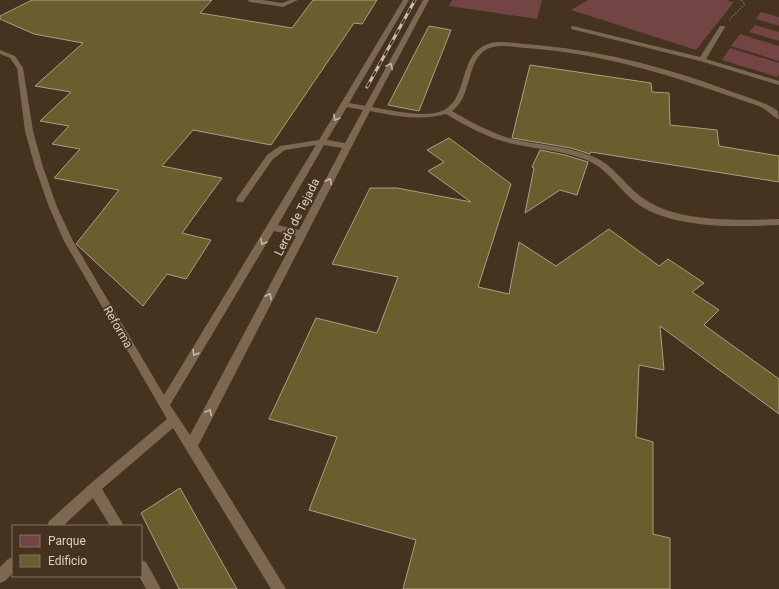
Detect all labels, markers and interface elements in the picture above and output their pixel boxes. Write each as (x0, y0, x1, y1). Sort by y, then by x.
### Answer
one-way arrow (386, 63, 393, 70)
one-way arrow (334, 114, 341, 121)
street label: Lerdo de Tejada (271, 176, 323, 258)
one-way arrow (324, 178, 332, 185)
one-way arrow (260, 238, 268, 245)
one-way arrow (264, 293, 272, 301)
street label: Reforma (100, 304, 136, 350)
one-way arrow (193, 349, 200, 356)
one-way arrow (204, 409, 212, 416)
legend (12, 525, 142, 577)
text: Parque (48, 534, 86, 548)
text: Edificio (48, 554, 87, 568)

